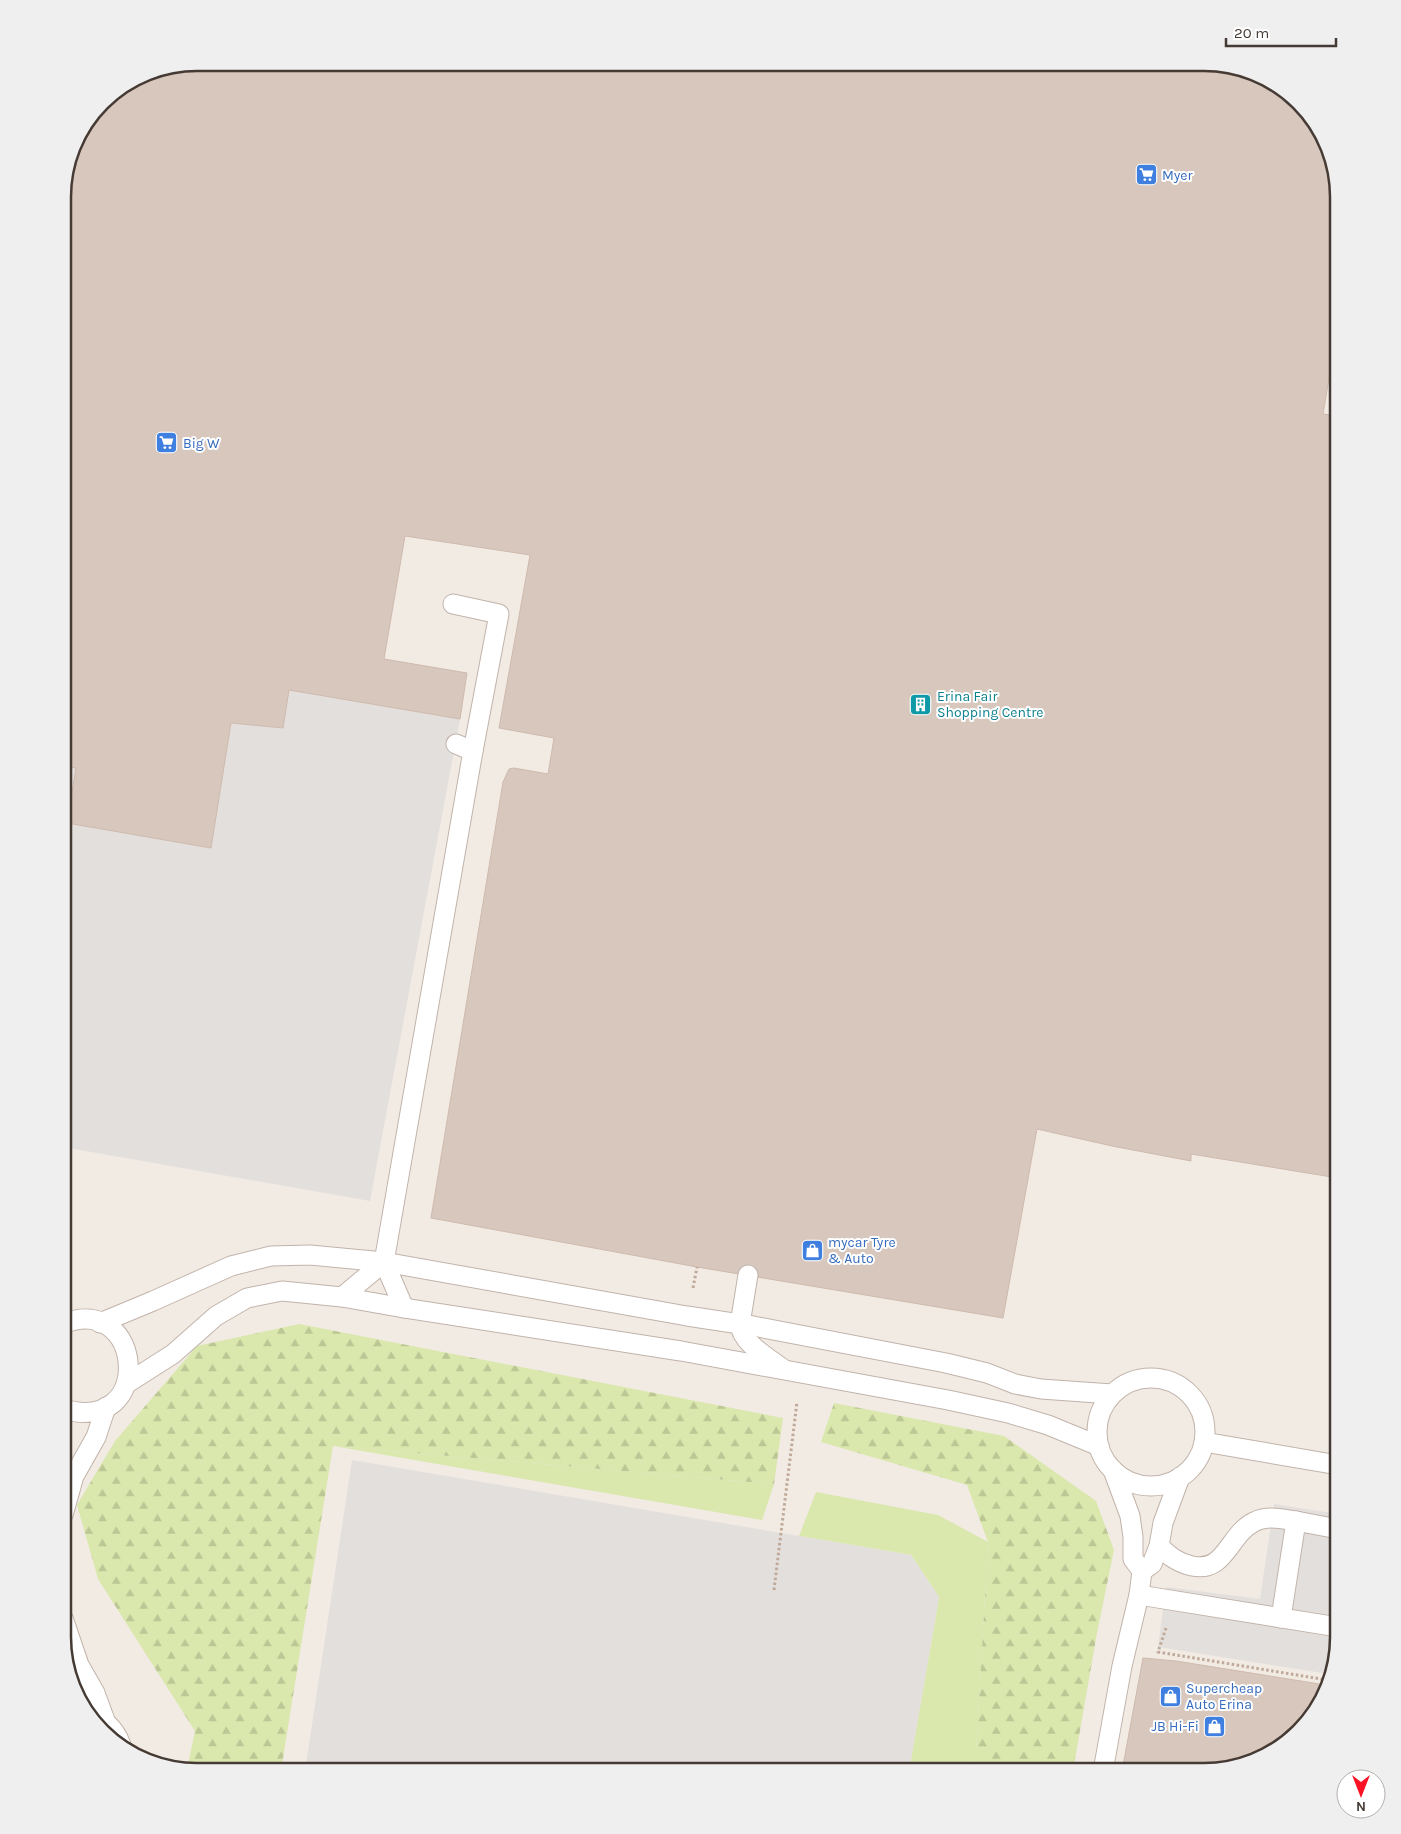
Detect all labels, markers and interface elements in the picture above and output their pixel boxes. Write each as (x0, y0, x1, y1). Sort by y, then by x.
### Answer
scale bar (1226, 15, 1336, 47)
text: 20 m (1234, 24, 1269, 42)
supermarket icon: Myer (1134, 163, 1158, 187)
place label: Myer (1162, 167, 1194, 184)
supermarket icon: Big W (155, 431, 179, 455)
place label: Big W (183, 435, 220, 452)
place label: Erina Fair Shopping Centre (937, 688, 1044, 721)
building icon: Erina Fair Shopping Centre (909, 692, 933, 716)
place label: mycar Tyre & Auto (828, 1234, 896, 1267)
shop icon: mycar Tyre & Auto (800, 1238, 824, 1262)
place label: Supercheap Auto Erina (1186, 1680, 1262, 1713)
shop icon: Supercheap Auto Erina (1158, 1684, 1182, 1708)
shop icon: JB Hi-Fi (1203, 1714, 1227, 1738)
place label: JB Hi-Fi (1151, 1718, 1199, 1735)
north arrow (1336, 1769, 1386, 1819)
text: N (1356, 1798, 1366, 1815)

